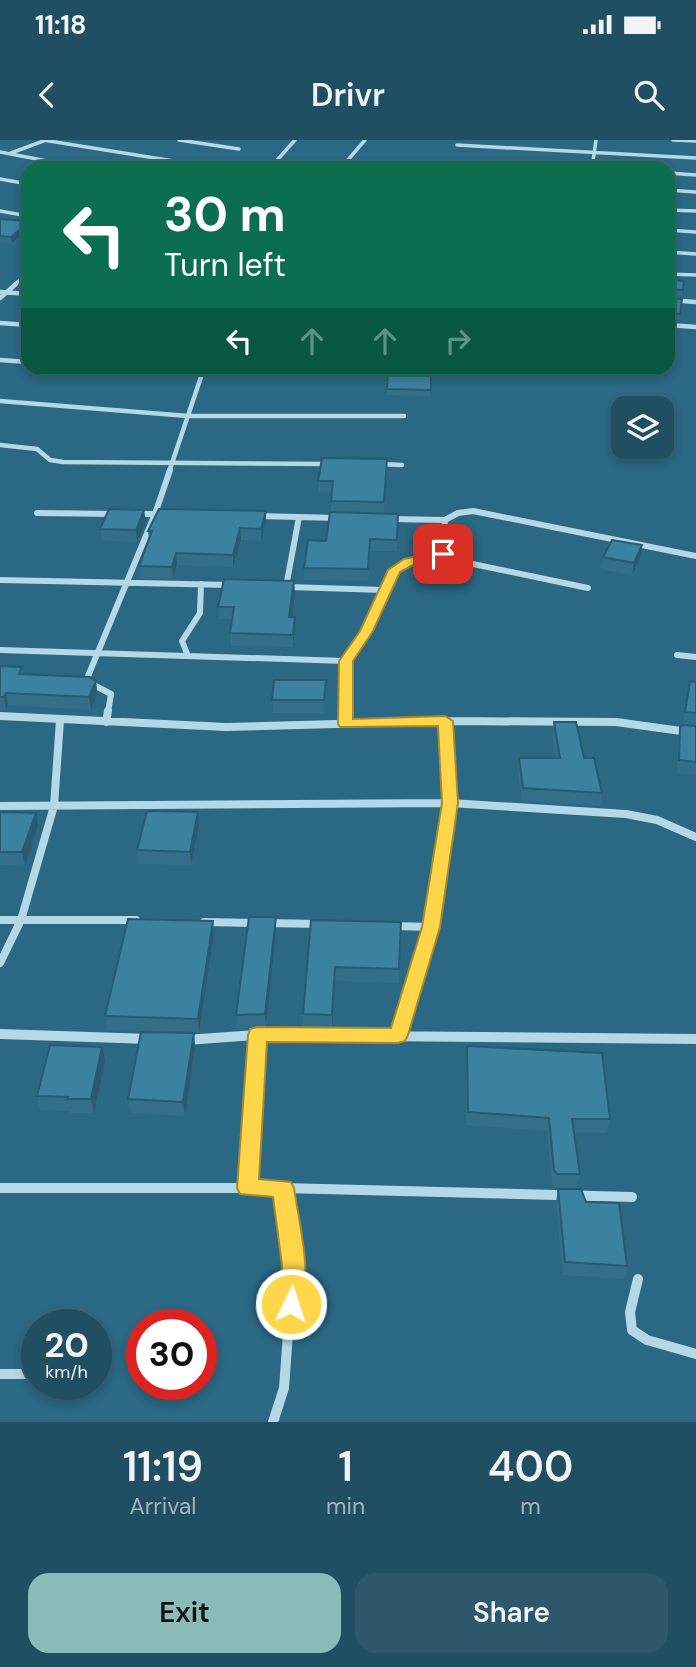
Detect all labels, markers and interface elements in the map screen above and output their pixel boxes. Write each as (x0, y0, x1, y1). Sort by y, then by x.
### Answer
text: 11:18 (35, 8, 86, 42)
text: Drivr (311, 74, 385, 116)
icon: back (28, 76, 66, 114)
icon: search (630, 76, 668, 114)
text: 30 m (164, 182, 286, 246)
icon: left (49, 189, 140, 280)
text: Turn left (164, 244, 286, 286)
icon: left (220, 322, 258, 360)
icon: ahead (293, 322, 331, 360)
icon: ahead (366, 322, 404, 360)
icon: right (439, 322, 477, 360)
map controls (611, 396, 674, 459)
button: layers (611, 396, 674, 459)
pin (413, 524, 473, 584)
icon: arrive (424, 535, 462, 573)
position arrow (254, 1267, 328, 1341)
speed limit sign: 30 (126, 1309, 217, 1400)
text: 20 (44, 1322, 89, 1368)
text: km/h (45, 1360, 88, 1384)
text: 11:19 (123, 1439, 203, 1494)
text: 1 (338, 1439, 353, 1494)
text: 400 (488, 1439, 573, 1494)
text: Arrival (129, 1491, 196, 1521)
text: min (326, 1491, 365, 1521)
text: m (520, 1491, 541, 1521)
button: Exit (28, 1573, 341, 1653)
button: Share (355, 1573, 668, 1653)

